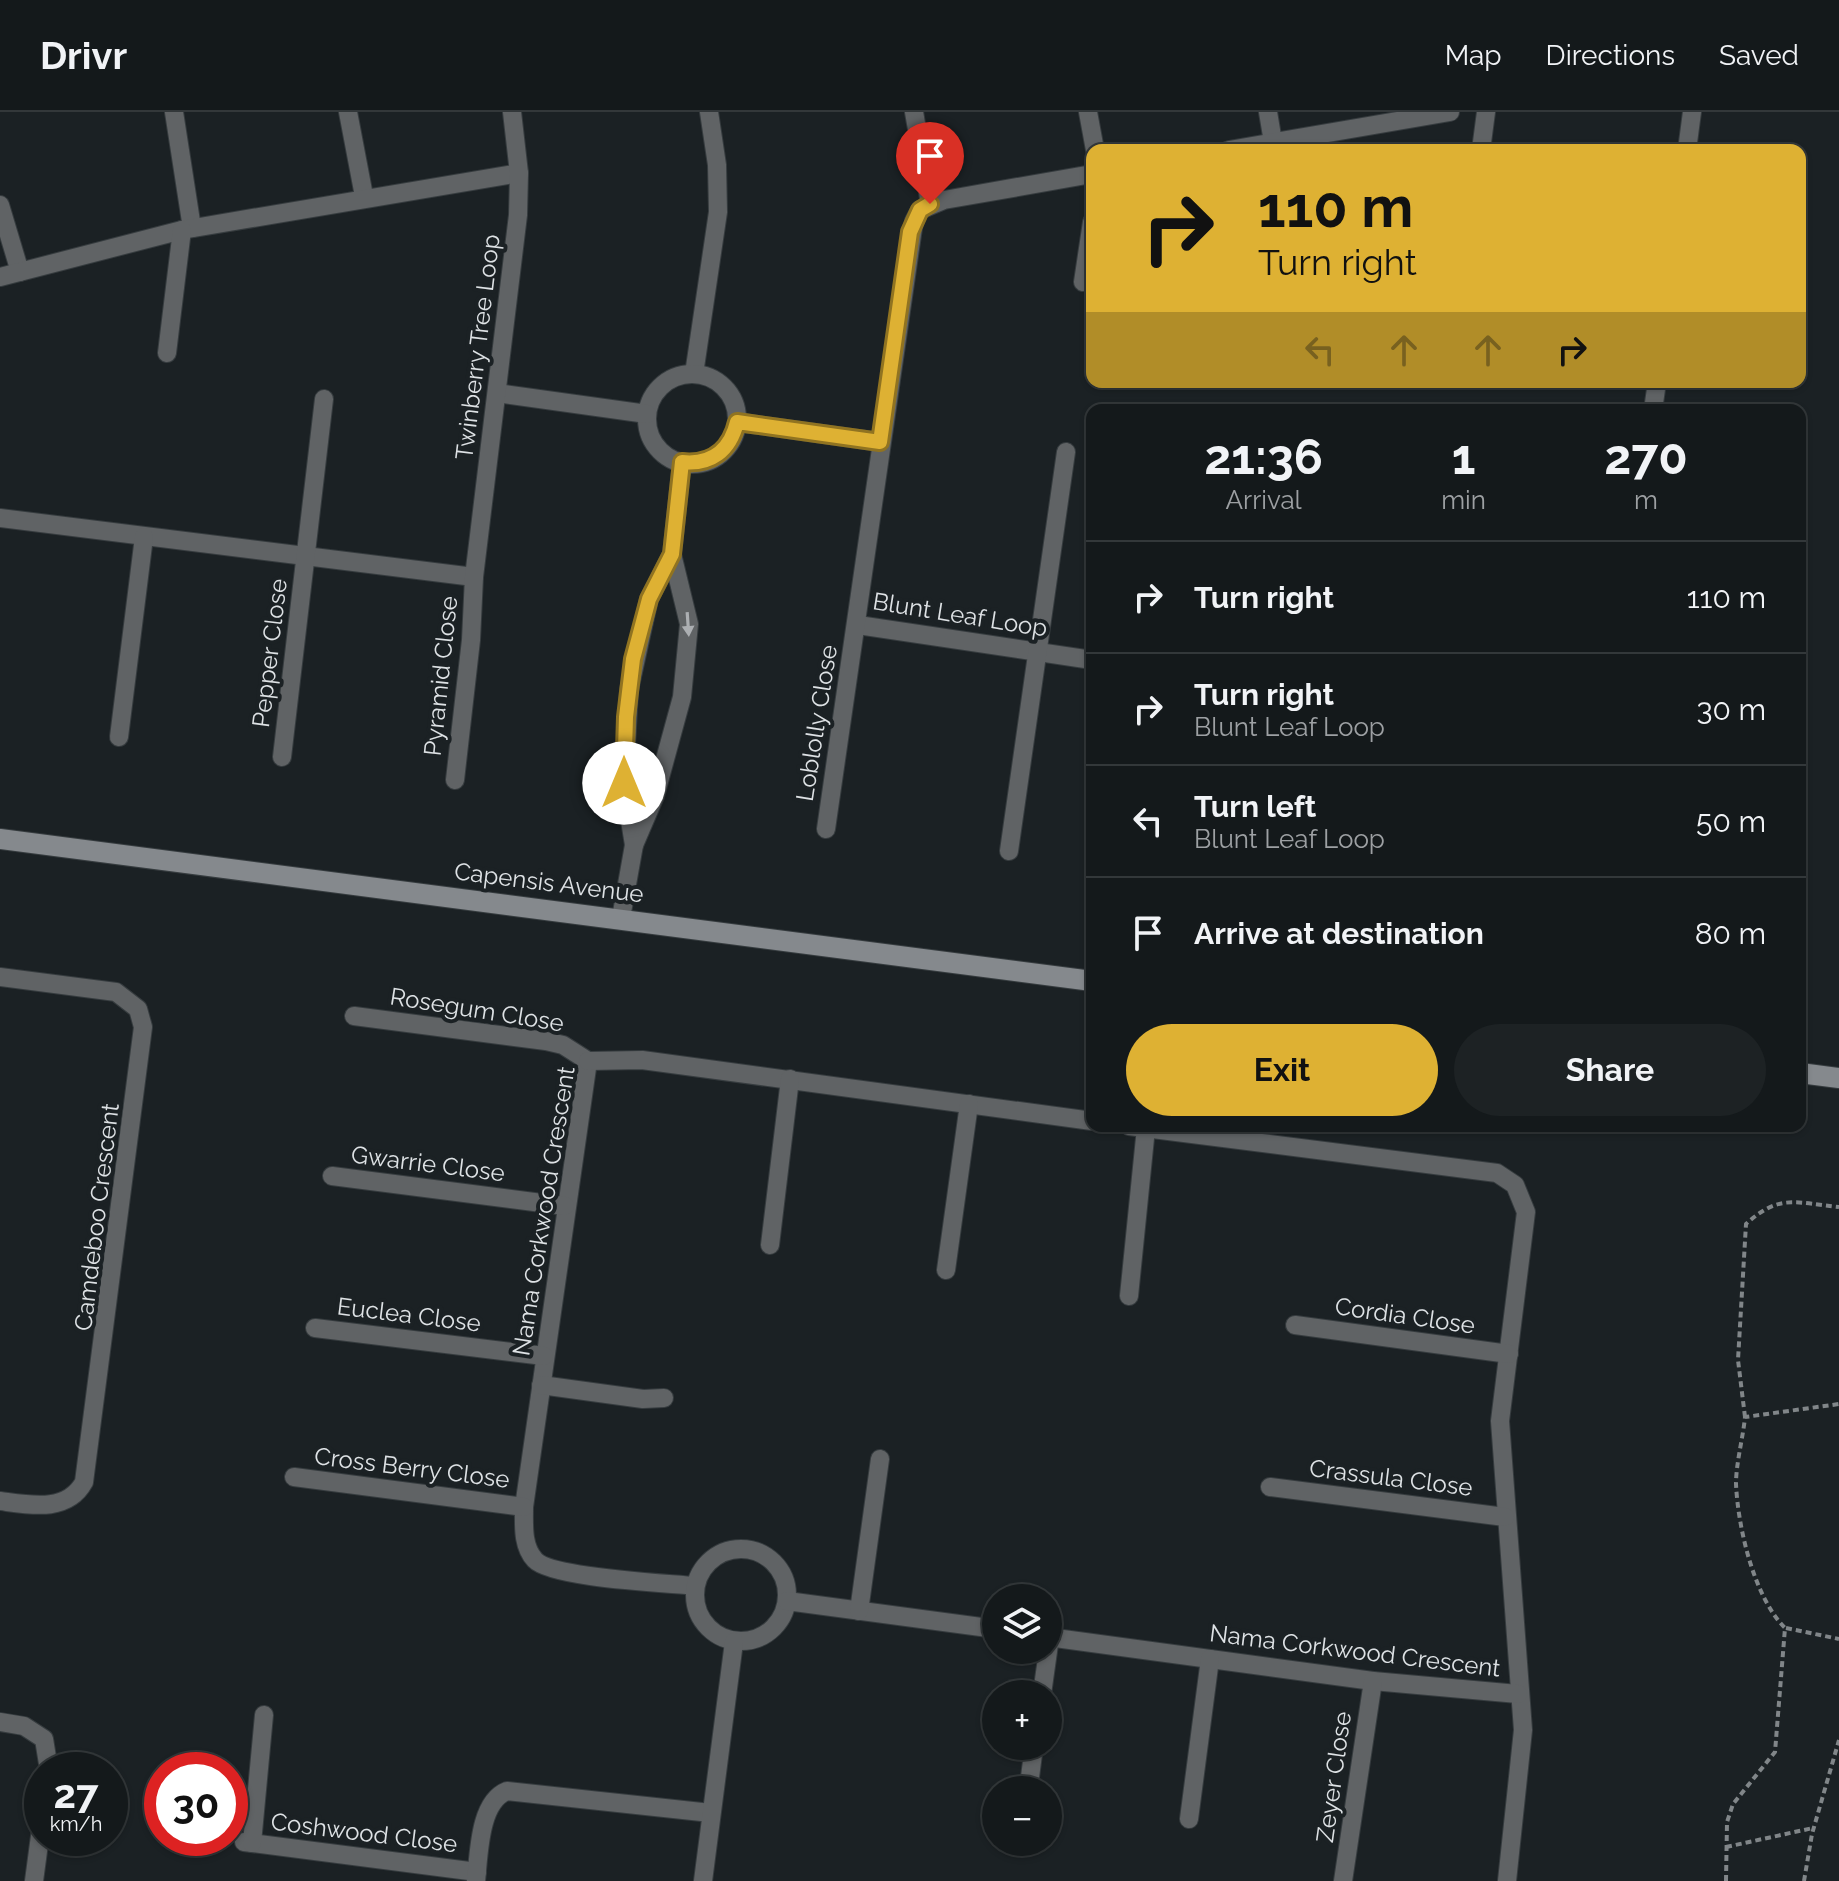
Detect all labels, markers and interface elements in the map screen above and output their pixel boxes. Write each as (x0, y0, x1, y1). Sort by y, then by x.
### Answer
text: Drivr (40, 33, 127, 78)
text: Map (1445, 39, 1502, 72)
text: Directions (1546, 39, 1675, 72)
text: Saved (1719, 39, 1799, 72)
pin (896, 122, 964, 204)
icon: arrive (908, 134, 952, 178)
text: 110 m (1258, 174, 1413, 240)
icon: right (1126, 176, 1230, 280)
street label: Twinberry Tree Loop (449, 233, 506, 461)
text: Turn right (1258, 241, 1417, 283)
icon: left (1298, 328, 1342, 372)
icon: ahead (1382, 328, 1426, 372)
icon: ahead (1466, 328, 1510, 372)
icon: right (1550, 328, 1594, 372)
text: 21:36 (1204, 429, 1323, 485)
text: 1 (1452, 429, 1475, 485)
text: 270 (1604, 429, 1688, 485)
text: Arrival (1225, 485, 1302, 515)
text: min (1441, 485, 1486, 515)
text: m (1634, 485, 1658, 515)
icon: right (1126, 575, 1170, 619)
street label: Pepper Close (246, 577, 293, 729)
text: Turn right (1194, 580, 1334, 615)
text: 110 m (1687, 580, 1766, 615)
street label: Blunt Leaf Loop (871, 586, 1049, 643)
street label: Pyramid Close (418, 595, 463, 757)
one-way arrow (681, 612, 694, 637)
street label: Loblolly Close (790, 643, 843, 803)
text: Turn right (1194, 677, 1334, 712)
icon: right (1126, 687, 1170, 731)
text: 30 m (1696, 692, 1766, 727)
text: Blunt Leaf Loop (1194, 712, 1385, 742)
position arrow (582, 741, 666, 825)
text: Turn left (1194, 789, 1316, 824)
icon: left (1126, 799, 1170, 843)
text: 50 m (1696, 804, 1766, 839)
text: Blunt Leaf Loop (1194, 824, 1385, 854)
street label: Capensis Avenue (453, 857, 645, 909)
icon: arrive (1126, 911, 1170, 955)
text: Arrive at destination (1194, 916, 1484, 951)
text: 80 m (1695, 916, 1766, 951)
street label: Rosegum Close (388, 981, 566, 1038)
button: Exit (1126, 1024, 1438, 1116)
button: Share (1454, 1024, 1766, 1116)
street label: Nama Corkwood Crescent (506, 1064, 581, 1358)
street label: Camdeboo Crescent (68, 1101, 125, 1333)
street label: Gwarrie Close (350, 1140, 507, 1187)
street label: Euclea Close (336, 1291, 483, 1338)
street label: Cordia Close (1333, 1291, 1477, 1340)
street label: Cross Berry Close (313, 1441, 511, 1494)
street label: Crassula Close (1308, 1453, 1474, 1502)
map controls (982, 1584, 1062, 1856)
button: layers (982, 1584, 1062, 1664)
street label: Nama Corkwood Crescent (1208, 1618, 1502, 1683)
button: + (982, 1680, 1062, 1760)
street label: Zeyer Close (1310, 1710, 1357, 1844)
speed limit sign: 30 (144, 1752, 248, 1856)
text: 27 (53, 1770, 98, 1817)
button: − (982, 1776, 1062, 1856)
street label: Coshwood Close (269, 1807, 459, 1858)
text: km/h (50, 1812, 102, 1836)

